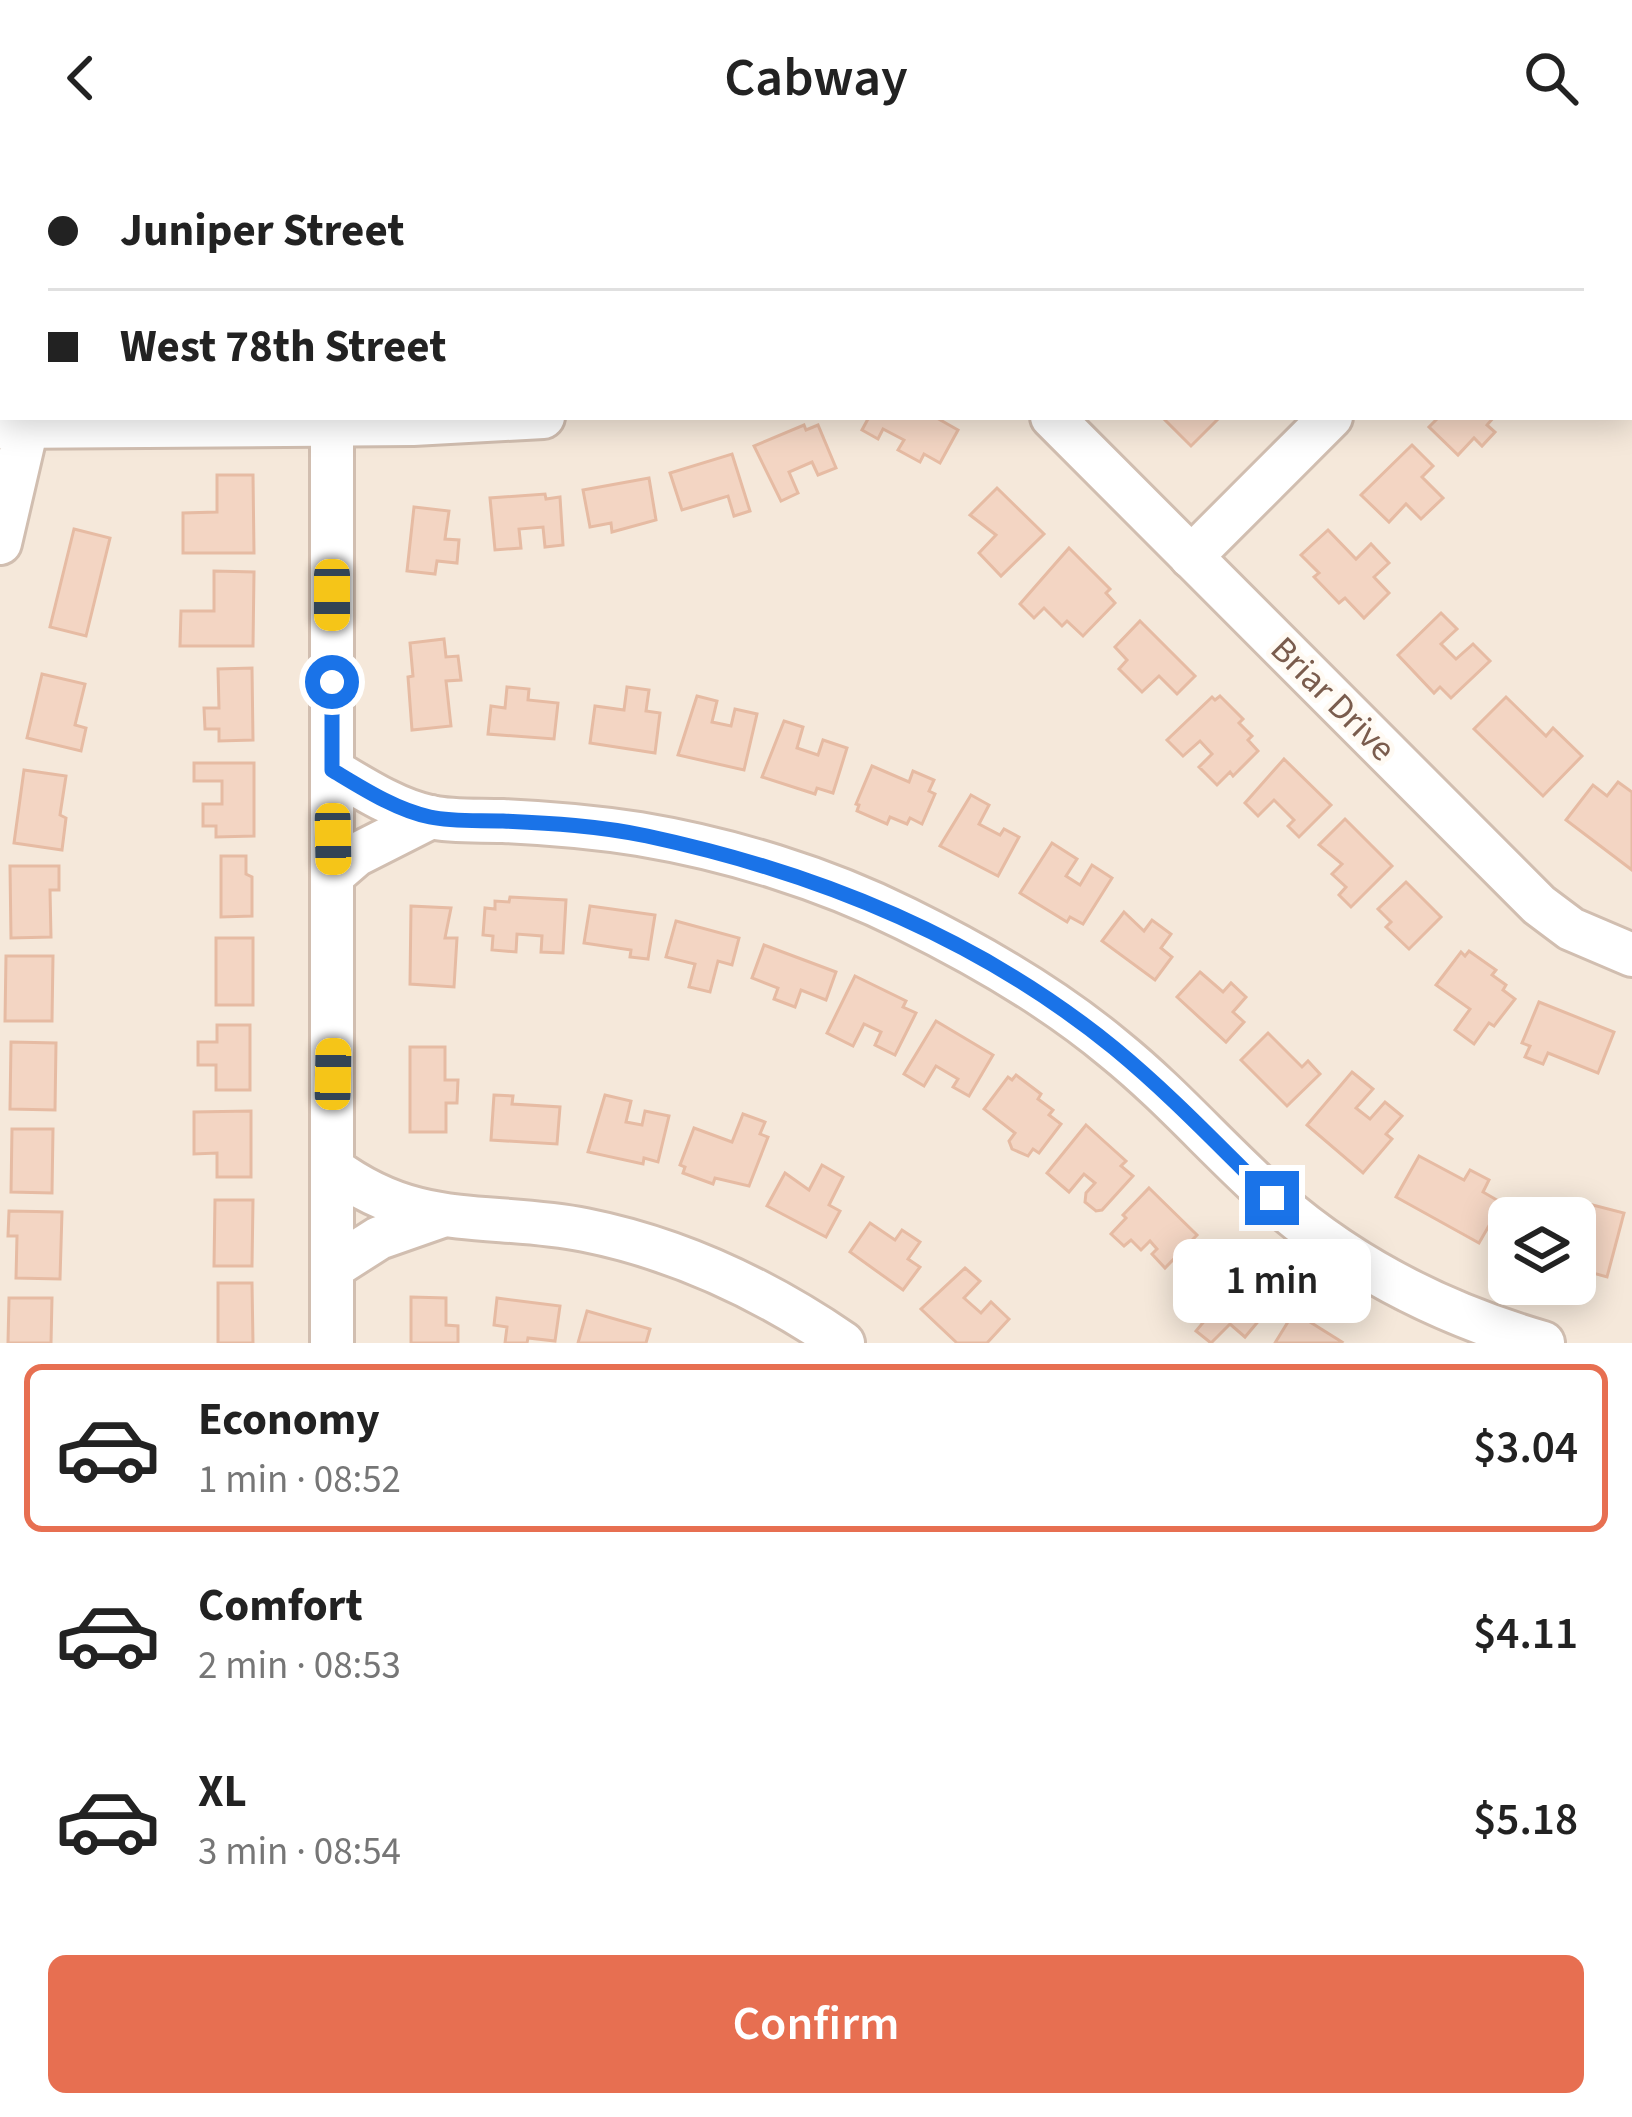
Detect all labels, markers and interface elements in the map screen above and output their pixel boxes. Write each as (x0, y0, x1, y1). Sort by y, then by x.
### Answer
text: Cabway (724, 40, 908, 117)
icon: back (48, 45, 114, 111)
icon: search (1518, 45, 1584, 111)
text: Juniper Street (120, 199, 404, 263)
text: West 78th Street (120, 315, 446, 379)
car (314, 559, 350, 631)
street label: Briar Drive (1259, 625, 1407, 773)
route start (305, 655, 359, 709)
car (314, 803, 352, 875)
car (314, 1038, 352, 1110)
route end (1245, 1171, 1299, 1225)
map controls (1488, 1197, 1596, 1305)
button: layers (1488, 1197, 1596, 1305)
callout: 1 min (1173, 1240, 1371, 1324)
text: 1 min (1226, 1253, 1318, 1309)
text: Economy (198, 1388, 380, 1452)
icon: car (54, 1394, 162, 1502)
text: $3.04 (1473, 1416, 1578, 1480)
text: 1 min · 08:52 (198, 1452, 401, 1508)
text: Comfort (198, 1574, 363, 1638)
icon: car (54, 1580, 162, 1688)
text: $4.11 (1473, 1602, 1578, 1666)
text: 2 min · 08:53 (198, 1638, 401, 1694)
text: XL (198, 1760, 247, 1824)
icon: car (54, 1766, 162, 1874)
text: $5.18 (1473, 1788, 1578, 1852)
text: 3 min · 08:54 (198, 1824, 401, 1880)
button: Confirm (48, 1955, 1584, 2093)

